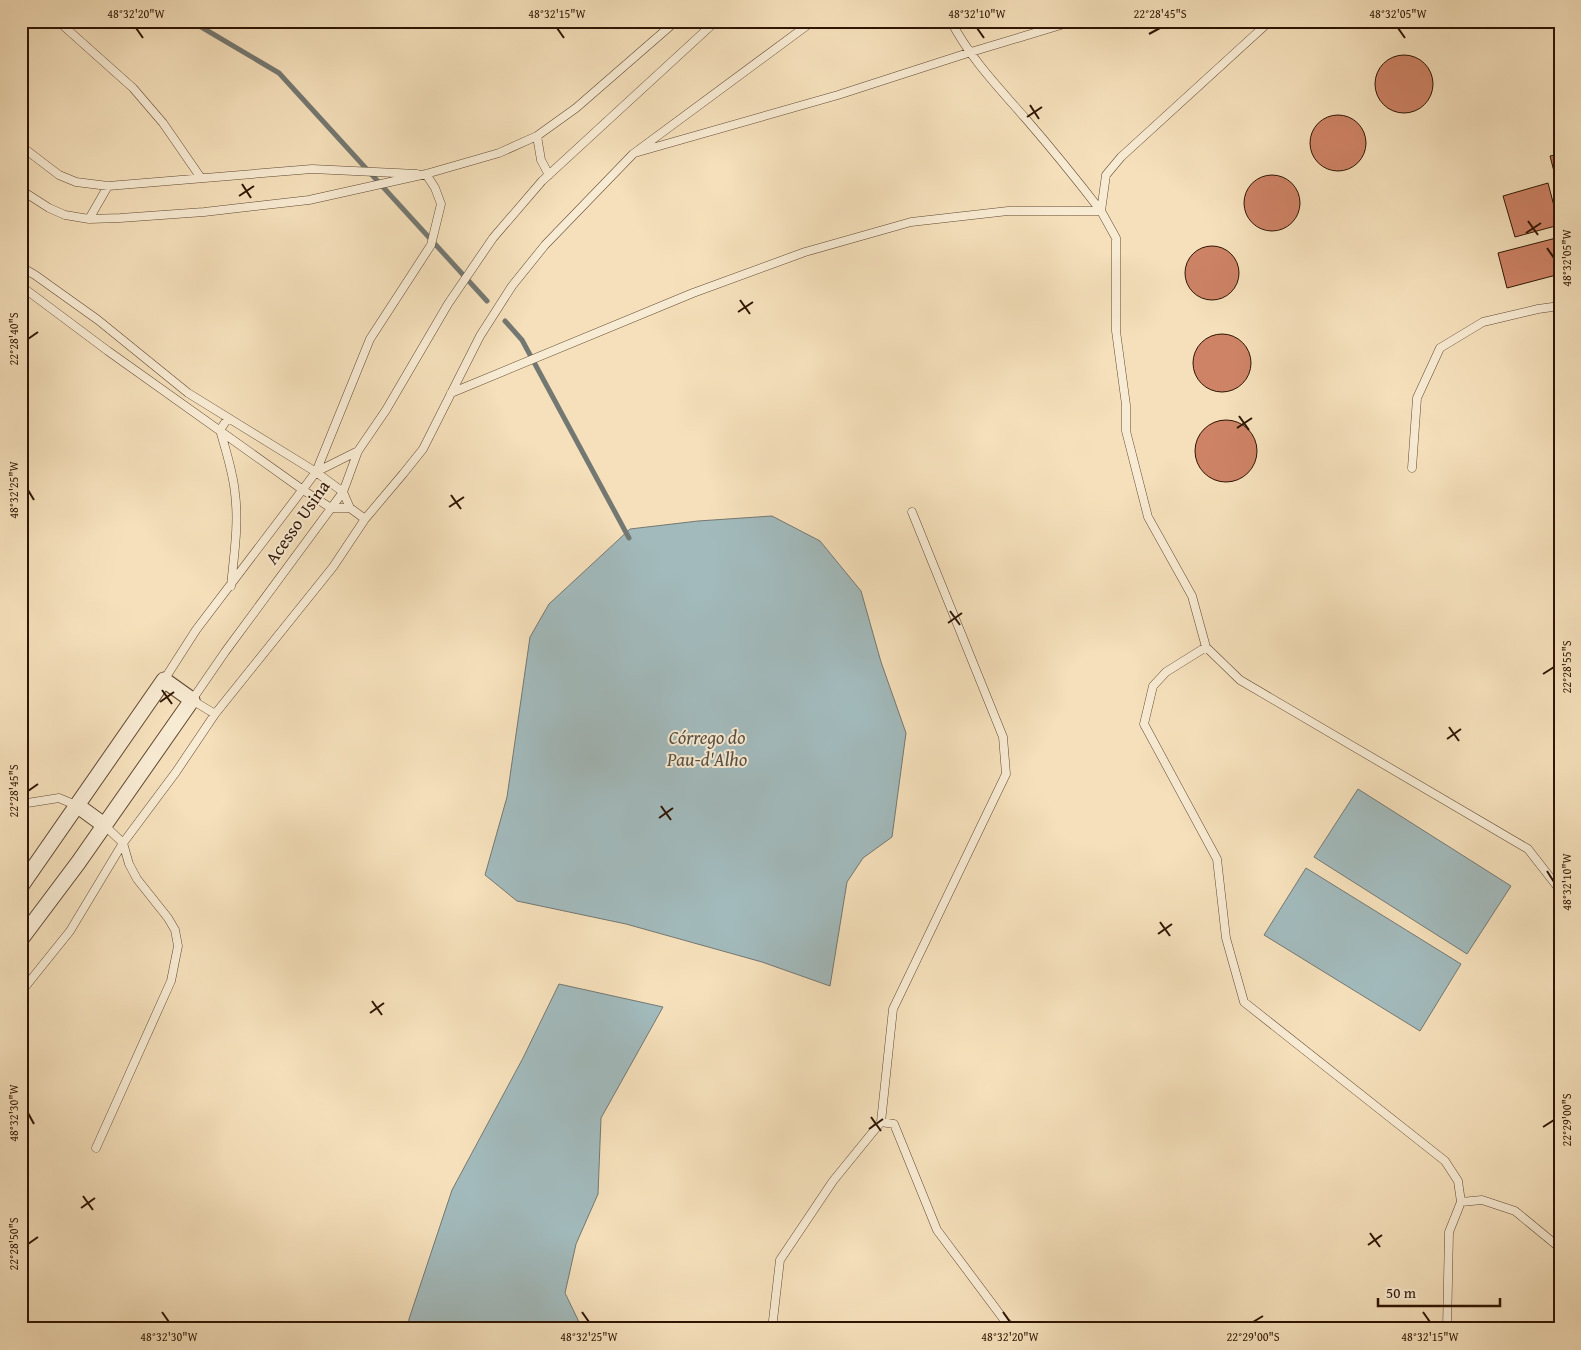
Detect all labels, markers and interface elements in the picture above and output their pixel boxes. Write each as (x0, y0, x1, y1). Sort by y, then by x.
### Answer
text: 48°32'20"W (107, 5, 166, 22)
text: 48°32'15"W (528, 5, 587, 22)
text: 48°32'10"W (948, 5, 1007, 22)
text: 22°28'45"S (1133, 5, 1187, 22)
text: 48°32'05"W (1369, 5, 1428, 22)
text: 48°32'05"W (1558, 228, 1575, 287)
text: 22°28'40"S (5, 312, 22, 366)
text: 48°32'25"W (5, 460, 22, 519)
street label: Acesso Usina (258, 474, 336, 570)
text: 22°28'55"S (1558, 640, 1575, 694)
water label: Córrego do Pau-d'Alho (666, 723, 747, 773)
text: 22°28'45"S (5, 764, 22, 818)
text: 48°32'10"W (1558, 852, 1575, 911)
text: 48°32'30"W (5, 1083, 22, 1142)
text: 22°29'00"S (1558, 1093, 1575, 1147)
text: 22°28'50"S (5, 1217, 22, 1271)
scale bar (1378, 1275, 1501, 1307)
text: 50 m (1386, 1282, 1417, 1303)
text: 48°32'30"W (140, 1328, 199, 1345)
text: 48°32'25"W (560, 1328, 619, 1345)
text: 48°32'20"W (981, 1328, 1040, 1345)
text: 22°29'00"S (1226, 1328, 1280, 1345)
text: 48°32'15"W (1401, 1328, 1460, 1345)

